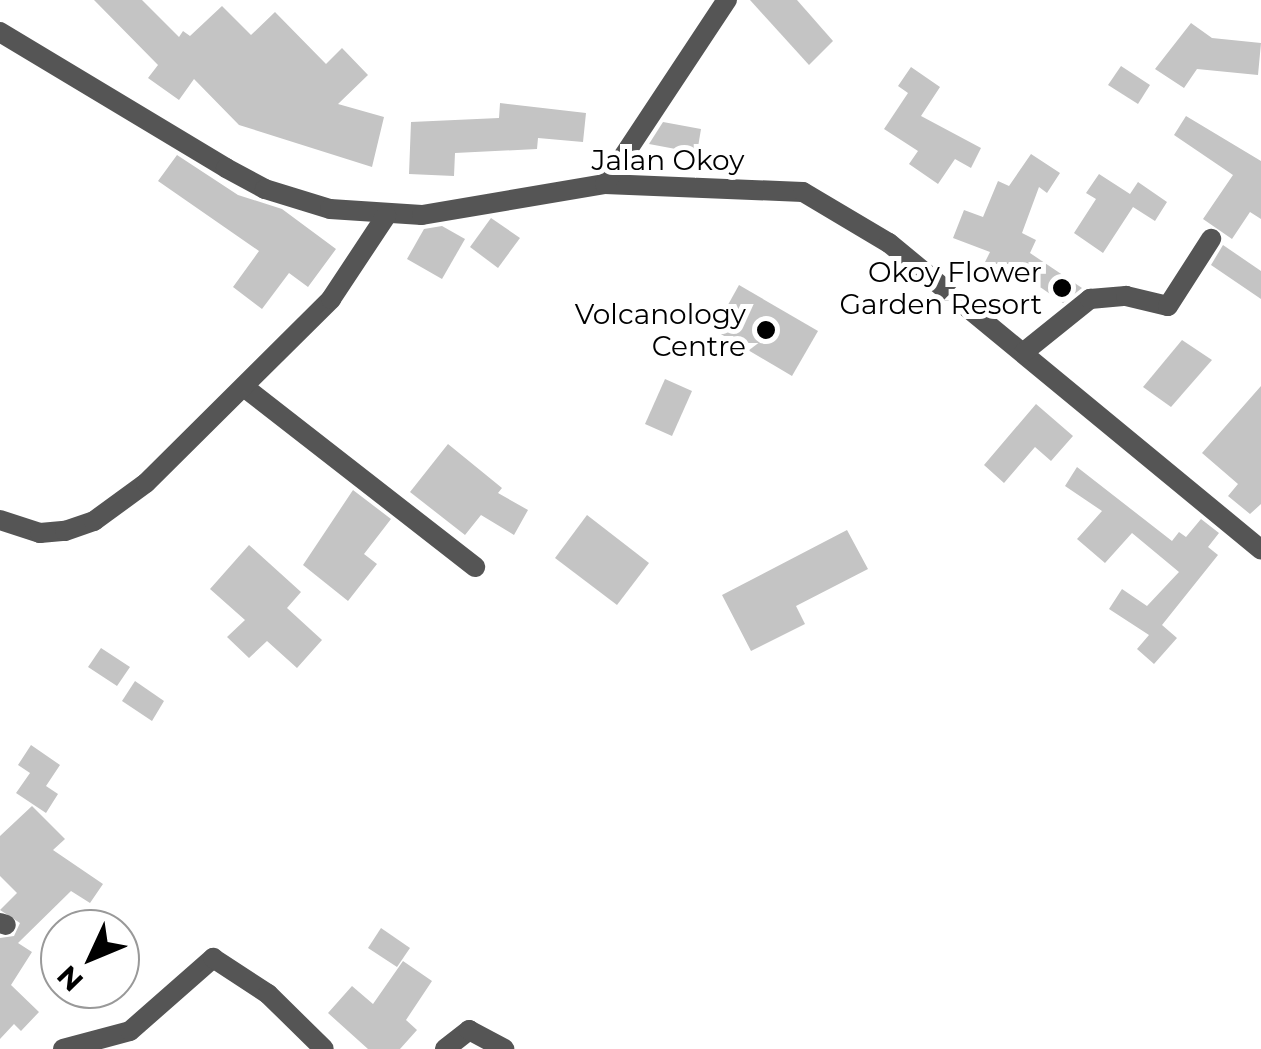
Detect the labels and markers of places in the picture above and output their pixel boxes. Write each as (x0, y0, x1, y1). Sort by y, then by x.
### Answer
place label: Okoy Flower Garden Resort (839, 255, 1042, 321)
marker: Okoy Flower Garden Resort (1051, 277, 1073, 299)
place label: Volcanology Centre (575, 297, 746, 363)
marker: Volcanology Centre (755, 319, 777, 341)

